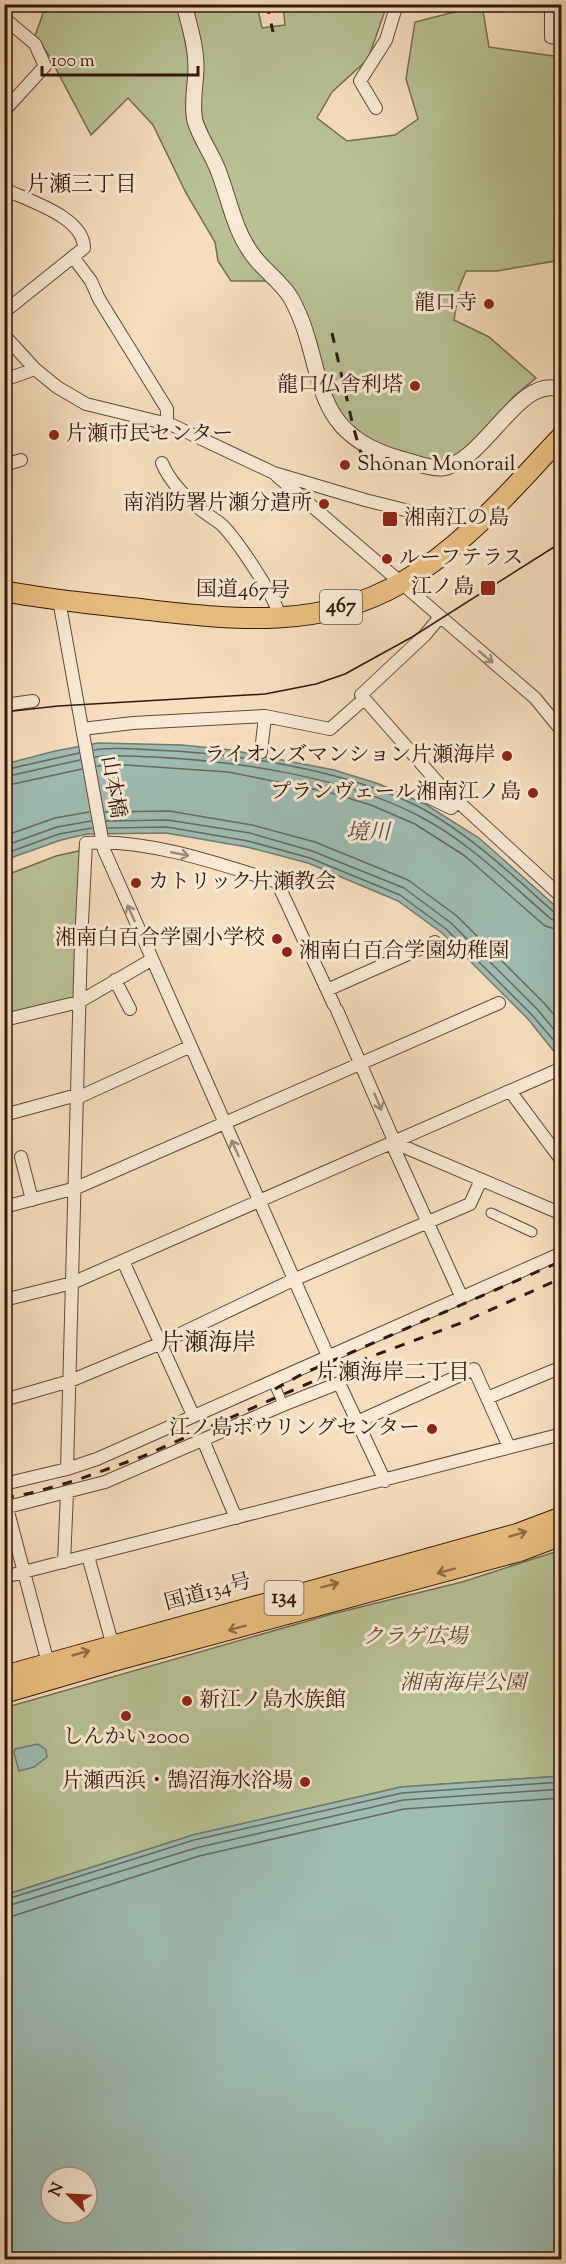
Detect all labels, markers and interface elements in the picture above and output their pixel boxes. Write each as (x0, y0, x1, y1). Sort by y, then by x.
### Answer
scale bar (42, 39, 198, 77)
text: 100 m (51, 49, 95, 75)
district label: 片瀬三丁目 (27, 170, 137, 202)
place label: 龍口寺 (414, 289, 477, 319)
marker: 龍口寺 (482, 297, 496, 311)
place label: 龍口仏舎利塔 (277, 371, 403, 401)
marker: 龍口仏舎利塔 (408, 379, 422, 393)
place label: 片瀬市民センター (66, 420, 233, 450)
marker: 片瀬市民センター (47, 428, 61, 442)
place label: Shōnan Monorail (357, 450, 516, 480)
marker: Shōnan Monorail (338, 458, 352, 472)
place label: 南消防署片瀬分遣所 (123, 489, 312, 519)
marker: 南消防署片瀬分遣所 (317, 497, 331, 511)
place label: 湘南江の島 (404, 504, 509, 534)
marker: 湘南江の島 (381, 510, 399, 528)
place label: ルーフテラス (399, 544, 523, 574)
marker: ルーフテラス (380, 552, 394, 566)
place label: 江ノ島 (411, 573, 474, 603)
street label: 国道467号 (196, 575, 290, 607)
marker: 江ノ島 (479, 579, 497, 597)
road number: 467 (320, 590, 362, 624)
one-way arrow (478, 650, 493, 664)
place label: ライオンズマンション片瀬海岸 (204, 741, 495, 771)
marker: ライオンズマンション片瀬海岸 (500, 749, 514, 763)
street label: 山本橋 (92, 754, 132, 820)
place label: プランヴェール湘南江ノ島 (270, 778, 521, 808)
marker: プランヴェール湘南江ノ島 (526, 786, 540, 800)
water label: 境川 (346, 818, 392, 850)
one-way arrow (169, 849, 189, 860)
place label: カトリック片瀬教会 (148, 868, 336, 898)
marker: カトリック片瀬教会 (129, 876, 143, 890)
one-way arrow (124, 904, 136, 922)
place label: 湘南白百合学園小学校 (55, 924, 265, 954)
marker: 湘南白百合学園小学校 (270, 932, 284, 946)
place label: 湘南白百合学園幼稚園 (299, 937, 509, 967)
marker: 湘南白百合学園幼稚園 (280, 945, 294, 959)
one-way arrow (372, 1093, 384, 1111)
one-way arrow (229, 1140, 240, 1158)
district label: 片瀬海岸 (160, 1327, 256, 1361)
district label: 片瀬海岸二丁目 (316, 1358, 470, 1390)
place label: 江ノ島ボウリングセンター (169, 1414, 420, 1444)
marker: 江ノ島ボウリングセンター (425, 1422, 439, 1436)
one-way arrow (508, 1528, 527, 1539)
one-way arrow (436, 1566, 455, 1577)
street label: 国道134号 (161, 1567, 255, 1619)
one-way arrow (320, 1579, 339, 1590)
road number: 134 (264, 1581, 304, 1615)
one-way arrow (228, 1622, 247, 1634)
park label: クラゲ広場 (363, 1623, 469, 1653)
one-way arrow (71, 1647, 90, 1659)
park label: 湘南海岸公園 (400, 1669, 529, 1699)
place label: 新江ノ島水族館 (199, 1686, 346, 1716)
marker: 新江ノ島水族館 (180, 1694, 194, 1708)
marker: しんかい2000 (119, 1709, 133, 1723)
place label: しんかい2000 (62, 1723, 190, 1753)
place label: 片瀬西浜・鵠沼海水浴場 (62, 1767, 293, 1797)
marker: 片瀬西浜・鵠沼海水浴場 (298, 1775, 312, 1789)
north arrow (39, 2165, 99, 2225)
text: N (44, 2179, 71, 2200)

